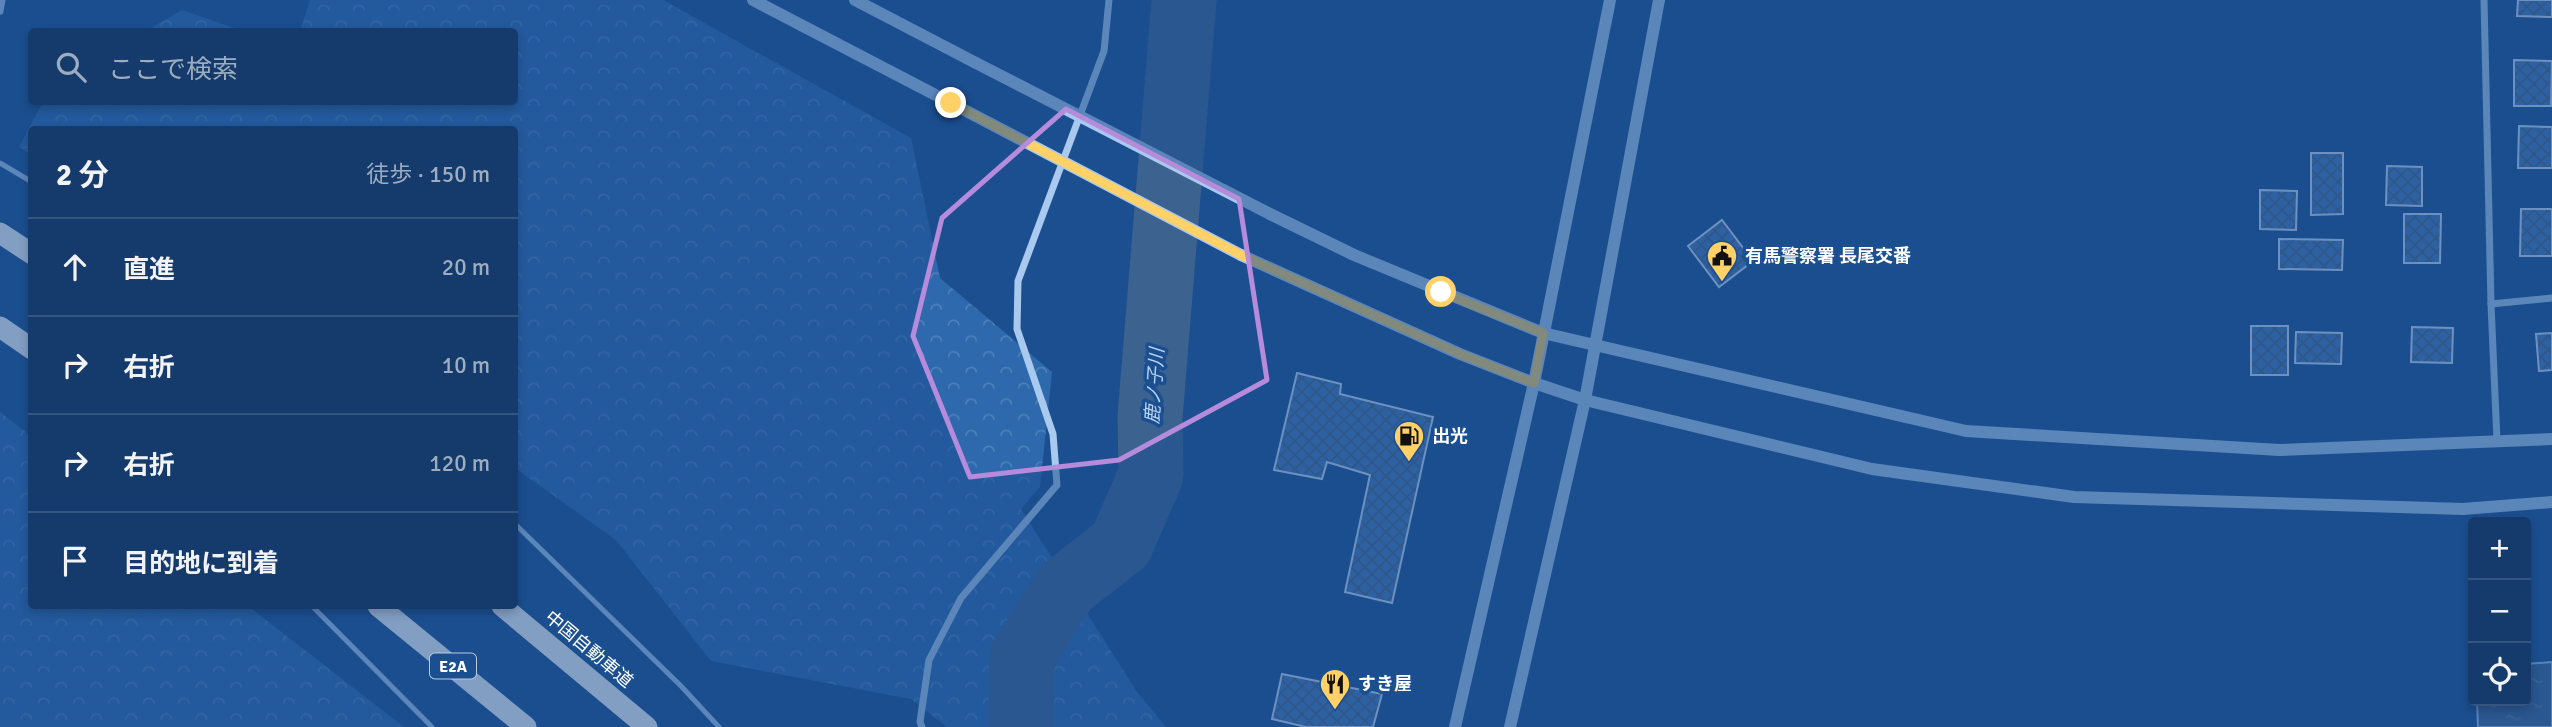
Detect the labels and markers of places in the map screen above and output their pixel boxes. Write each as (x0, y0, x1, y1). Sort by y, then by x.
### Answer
public building icon: 有馬警察署 長尾交番 (1705, 239, 1739, 283)
place label: 有馬警察署 長尾交番 (1745, 245, 1911, 267)
fuel station icon: 出光 (1392, 419, 1426, 463)
place label: 出光 (1432, 425, 1468, 447)
restaurant icon: すき屋 (1318, 667, 1352, 711)
place label: すき屋 (1358, 673, 1412, 695)

